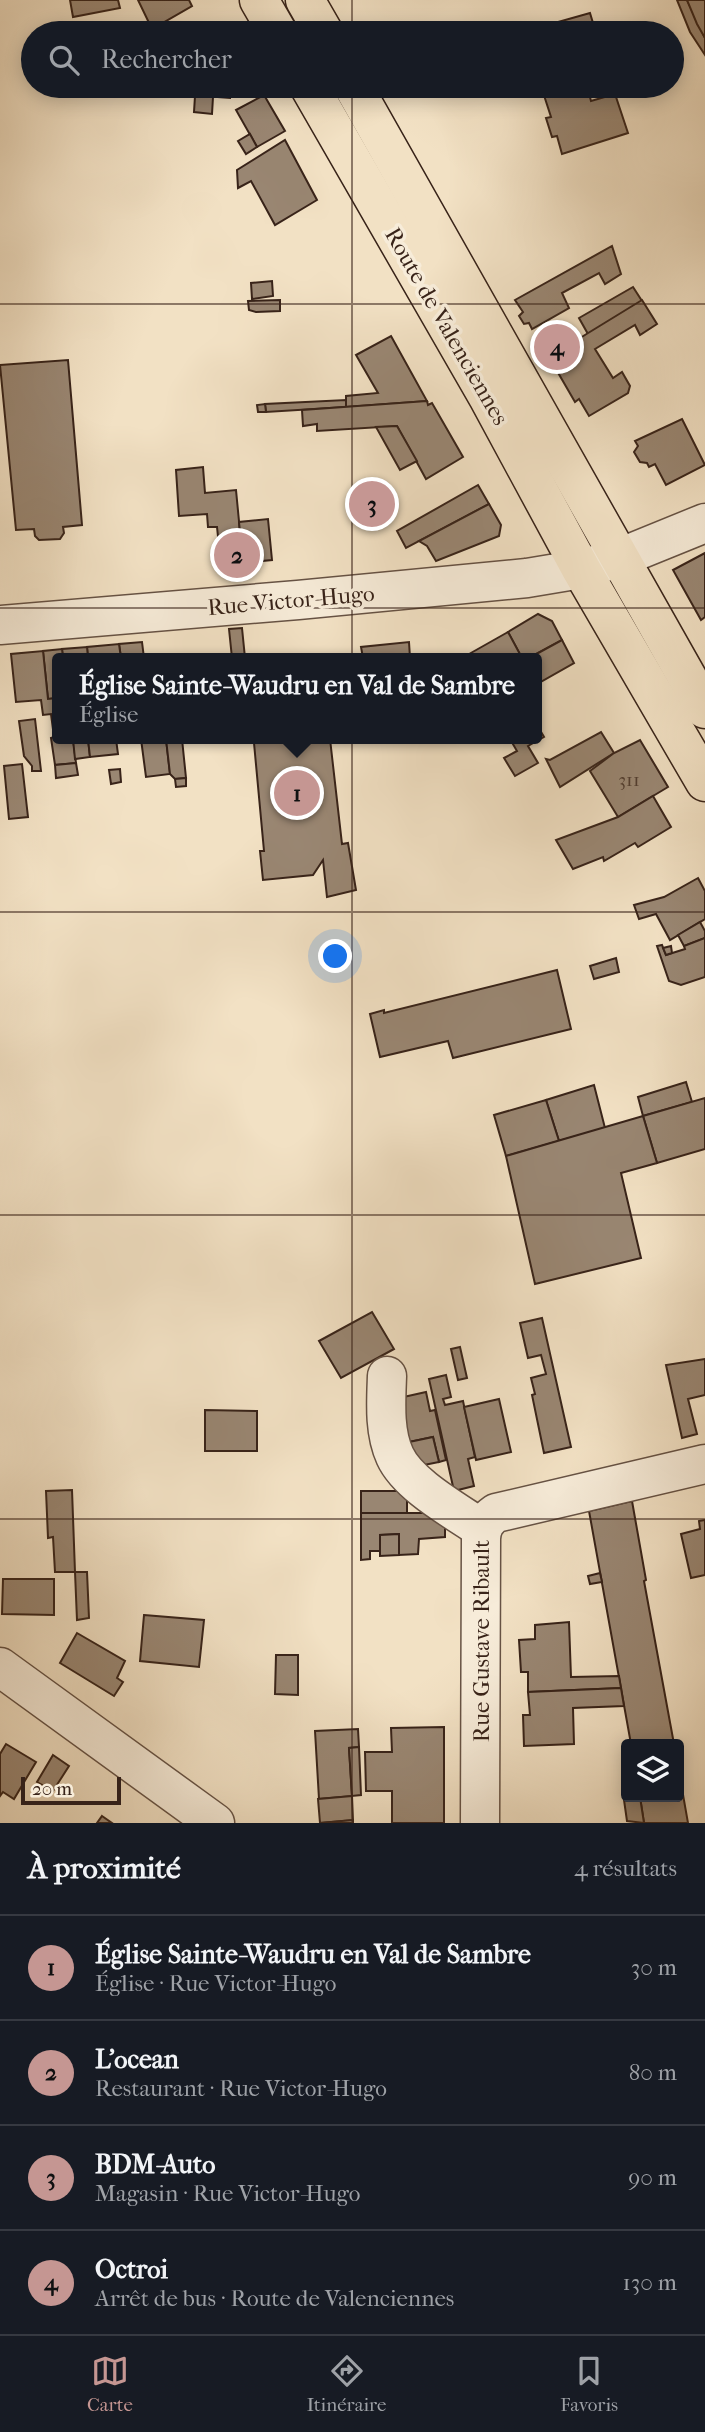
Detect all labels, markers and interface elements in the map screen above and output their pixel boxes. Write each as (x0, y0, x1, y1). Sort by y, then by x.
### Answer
search box (21, 21, 684, 98)
icon: search (45, 41, 83, 79)
text: Rechercher (101, 44, 232, 75)
street label: Route de Valenciennes (379, 223, 514, 430)
pin: 4 (534, 321, 580, 373)
pin: 3 (349, 478, 395, 530)
pin: 2 (214, 529, 260, 581)
street label: Rue Victor-Hugo (206, 580, 376, 621)
popup (52, 653, 542, 744)
text: Église Sainte-Waudru en Val de Sambre (79, 670, 515, 701)
text: Église (79, 701, 138, 728)
pin: 1 (274, 767, 320, 819)
house number: 311 (618, 769, 640, 791)
your location (318, 939, 352, 973)
street label: Rue Gustave Ribault (468, 1540, 495, 1742)
map controls (621, 1739, 684, 1802)
button: layers (621, 1739, 684, 1802)
scale bar (21, 1774, 121, 1806)
text: 20 m (32, 1778, 72, 1800)
text: À proximité (28, 1851, 181, 1886)
text: 4 résultats (574, 1855, 677, 1882)
text: Église Sainte-Waudru en Val de Sambre (95, 1939, 531, 1970)
text: 1 (47, 1954, 55, 1981)
text: 30 m (631, 1954, 677, 1981)
text: Église · Rue Victor-Hugo (95, 1970, 336, 1997)
text: L'ocean (95, 2044, 179, 2075)
text: 2 (45, 2059, 57, 2086)
text: 80 m (629, 2059, 677, 2086)
text: Restaurant · Rue Victor-Hugo (95, 2075, 387, 2102)
text: BDM-Auto (95, 2149, 215, 2180)
text: 3 (46, 2164, 56, 2191)
text: 90 m (628, 2164, 677, 2191)
text: Magasin · Rue Victor-Hugo (95, 2180, 360, 2207)
text: Octroi (95, 2254, 168, 2285)
text: 4 (44, 2269, 58, 2296)
text: 130 m (623, 2269, 677, 2296)
text: Arrêt de bus · Route de Valenciennes (95, 2285, 454, 2312)
tab: Carte (87, 2352, 133, 2416)
tab: Itinéraire (307, 2352, 386, 2416)
tab: Favoris (560, 2352, 618, 2416)

